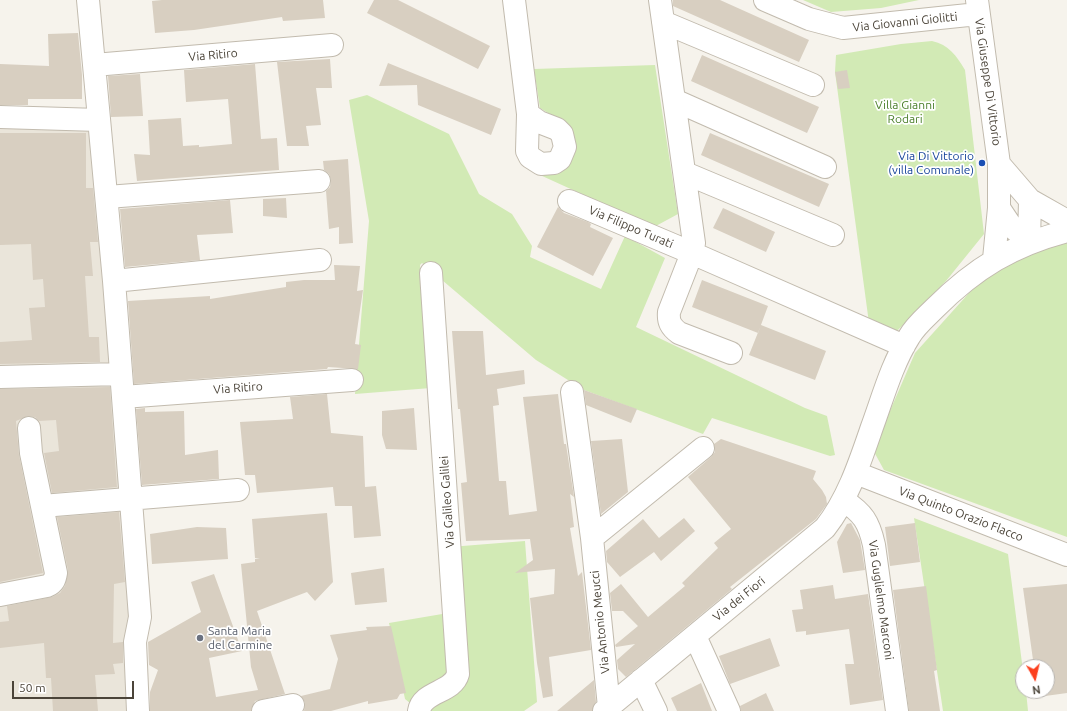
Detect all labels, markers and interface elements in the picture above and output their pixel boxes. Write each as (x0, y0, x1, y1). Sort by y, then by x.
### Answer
street label: Via Giovanni Giolitti (852, 9, 958, 35)
street label: Via Giuseppe Di Vittorio (972, 17, 1004, 147)
street label: Via Ritiro (188, 46, 238, 64)
park label: Villa Gianni Rodari (875, 98, 935, 126)
place label: Via Di Vittorio (villa Comunale) (888, 149, 974, 177)
marker: Via Di Vittorio (villa Comunale) (977, 158, 987, 168)
street label: Via Filippo Turati (587, 203, 675, 251)
street label: Via Ritiro (213, 379, 263, 397)
street label: Via Galileo Galilei (437, 455, 457, 549)
street label: Via Quinto Orazio Flacco (897, 484, 1025, 544)
street label: Via Guglielmo Marconi (865, 539, 897, 661)
street label: Via Antonio Meucci (587, 570, 613, 674)
street label: Via dei Fiori (710, 574, 768, 624)
place label: Santa Maria del Carmine (208, 624, 272, 652)
marker: Santa Maria del Carmine (195, 633, 205, 643)
north arrow (1015, 659, 1055, 699)
scale bar (14, 673, 136, 699)
text: 50 m (19, 681, 46, 694)
text: N (1032, 683, 1041, 696)

